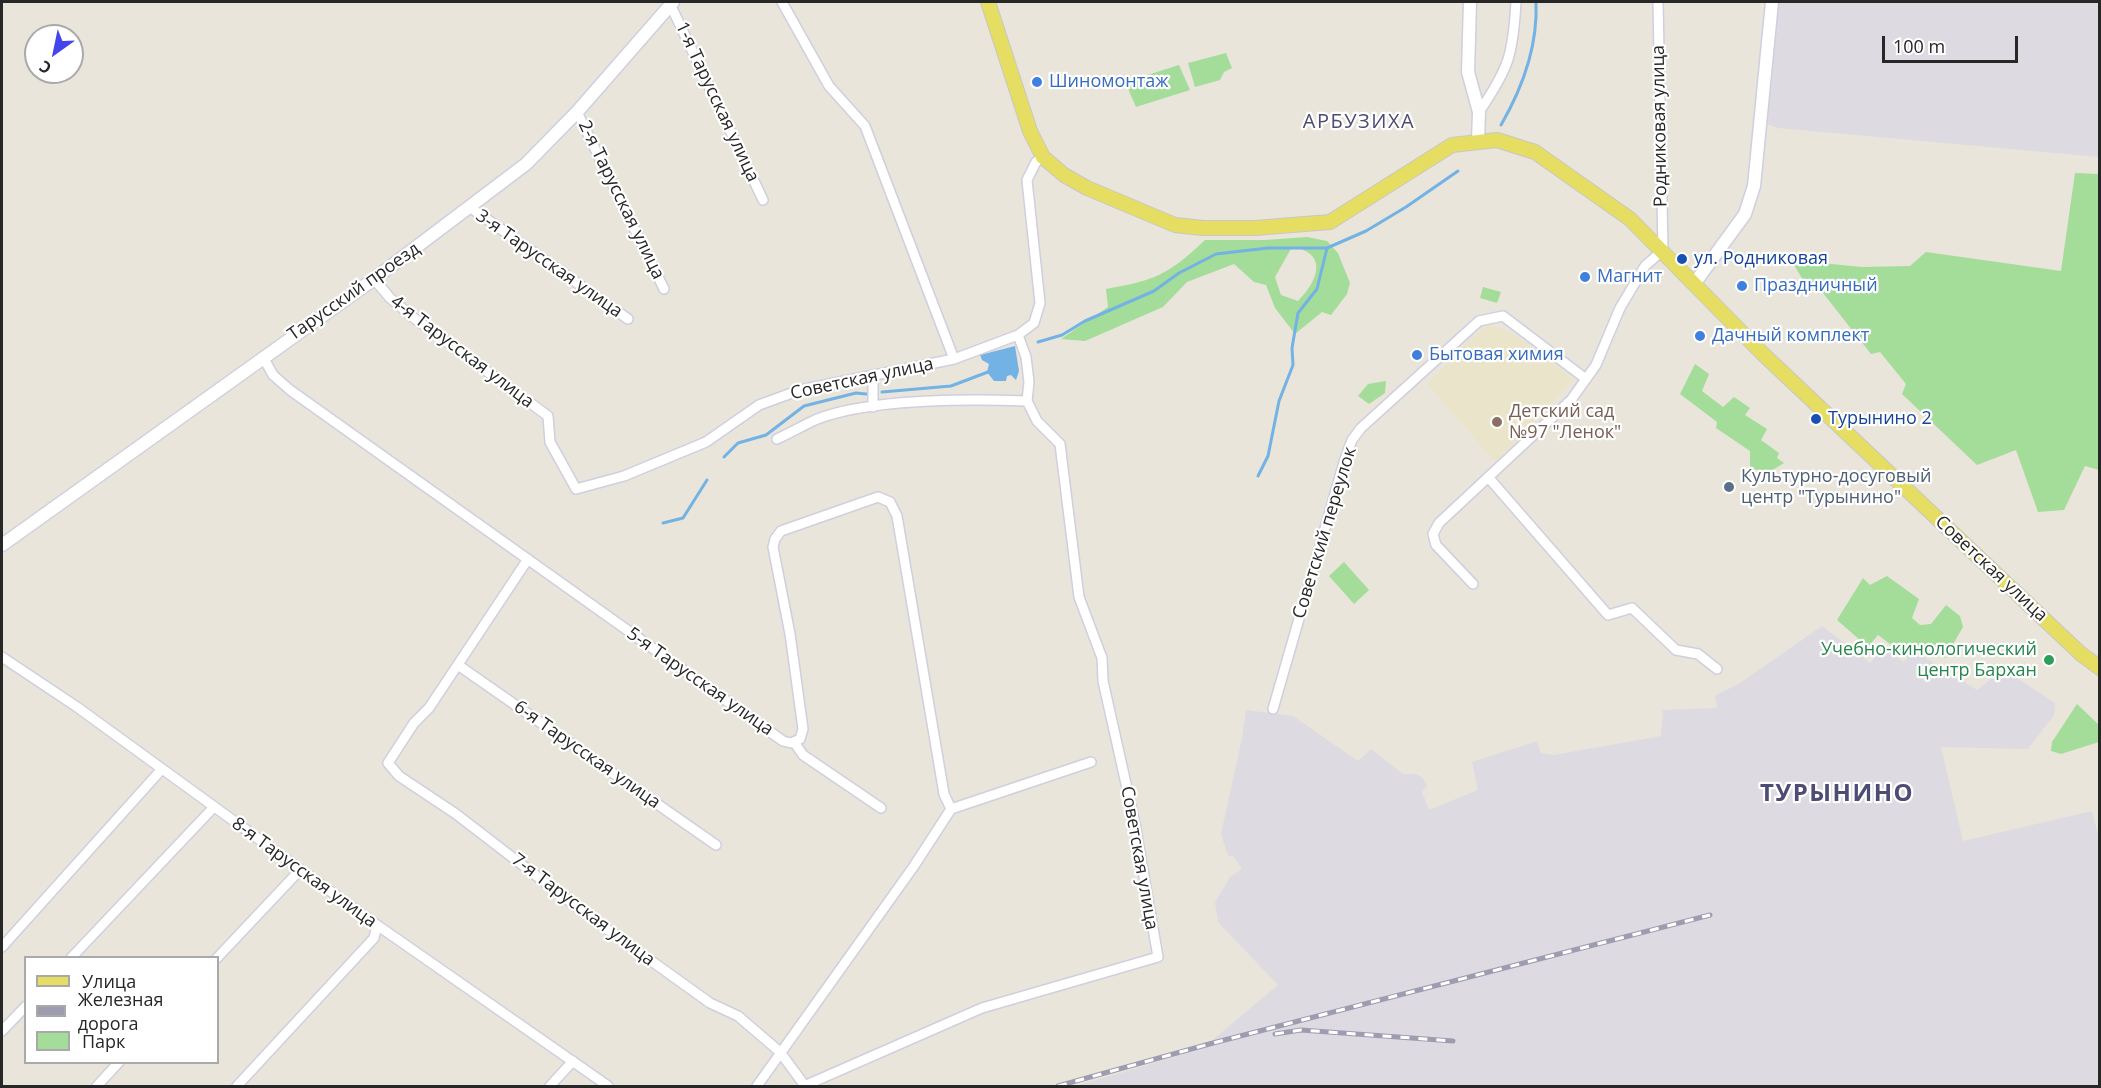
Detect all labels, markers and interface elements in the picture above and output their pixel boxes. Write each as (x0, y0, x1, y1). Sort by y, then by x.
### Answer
street label: 1-я Тарусская улица (670, 19, 764, 185)
north arrow (24, 24, 84, 84)
scale bar (1885, 24, 2022, 62)
text: 100 m (1893, 34, 1945, 58)
street label: Родниковая улица (1648, 45, 1672, 207)
text: С (35, 55, 56, 79)
place label: Шиномонтаж (1049, 71, 1168, 93)
marker: Шиномонтаж (1030, 75, 1044, 89)
district label: АРБУЗИХА (1303, 110, 1415, 134)
street label: 2-я Тарусская улица (573, 117, 669, 283)
street label: 3-я Тарусская улица (472, 205, 626, 323)
street label: Тарусский проезд (284, 238, 424, 346)
place label: ул. Родниковая (1694, 248, 1828, 270)
marker: ул. Родниковая (1675, 252, 1689, 266)
place label: Магнит (1597, 266, 1662, 288)
marker: Магнит (1578, 270, 1592, 284)
place label: Праздничный (1754, 275, 1878, 297)
marker: Праздничный (1735, 279, 1749, 293)
street label: 4-я Тарусская улица (386, 291, 538, 413)
place label: Дачный комплект (1712, 325, 1869, 347)
marker: Дачный комплект (1693, 329, 1707, 343)
place label: Бытовая химия (1429, 344, 1564, 366)
marker: Бытовая химия (1410, 348, 1424, 362)
street label: Советская улица (789, 353, 935, 405)
place label: Детский сад №97 "Ленок" (1509, 401, 1621, 444)
place label: Турынино 2 (1828, 408, 1932, 430)
marker: Турынино 2 (1809, 412, 1823, 426)
marker: Детский сад №97 "Ленок" (1490, 415, 1504, 429)
street label: Советский переулок (1289, 445, 1361, 621)
place label: Культурно-досуговый центр "Турынино" (1741, 466, 1931, 508)
marker: Культурно-досуговый центр "Турынино" (1722, 480, 1736, 494)
street label: Советская улица (1930, 511, 2052, 627)
street label: 5-я Тарусская улица (623, 623, 777, 741)
place label: Учебно-кинологический центр Бархан (1821, 639, 2037, 682)
marker: Учебно-кинологический центр Бархан (2042, 653, 2056, 667)
street label: 6-я Тарусская улица (510, 696, 664, 814)
district label: ТУРЫНИНО (1760, 780, 1914, 808)
street label: Советская улица (1116, 784, 1162, 932)
street label: 8-я Тарусская улица (227, 813, 381, 933)
street label: 7-я Тарусская улица (507, 849, 659, 971)
legend (24, 956, 219, 1064)
text: Улица (82, 969, 136, 993)
text: Железная дорога (78, 987, 163, 1035)
text: Парк (82, 1029, 125, 1053)

